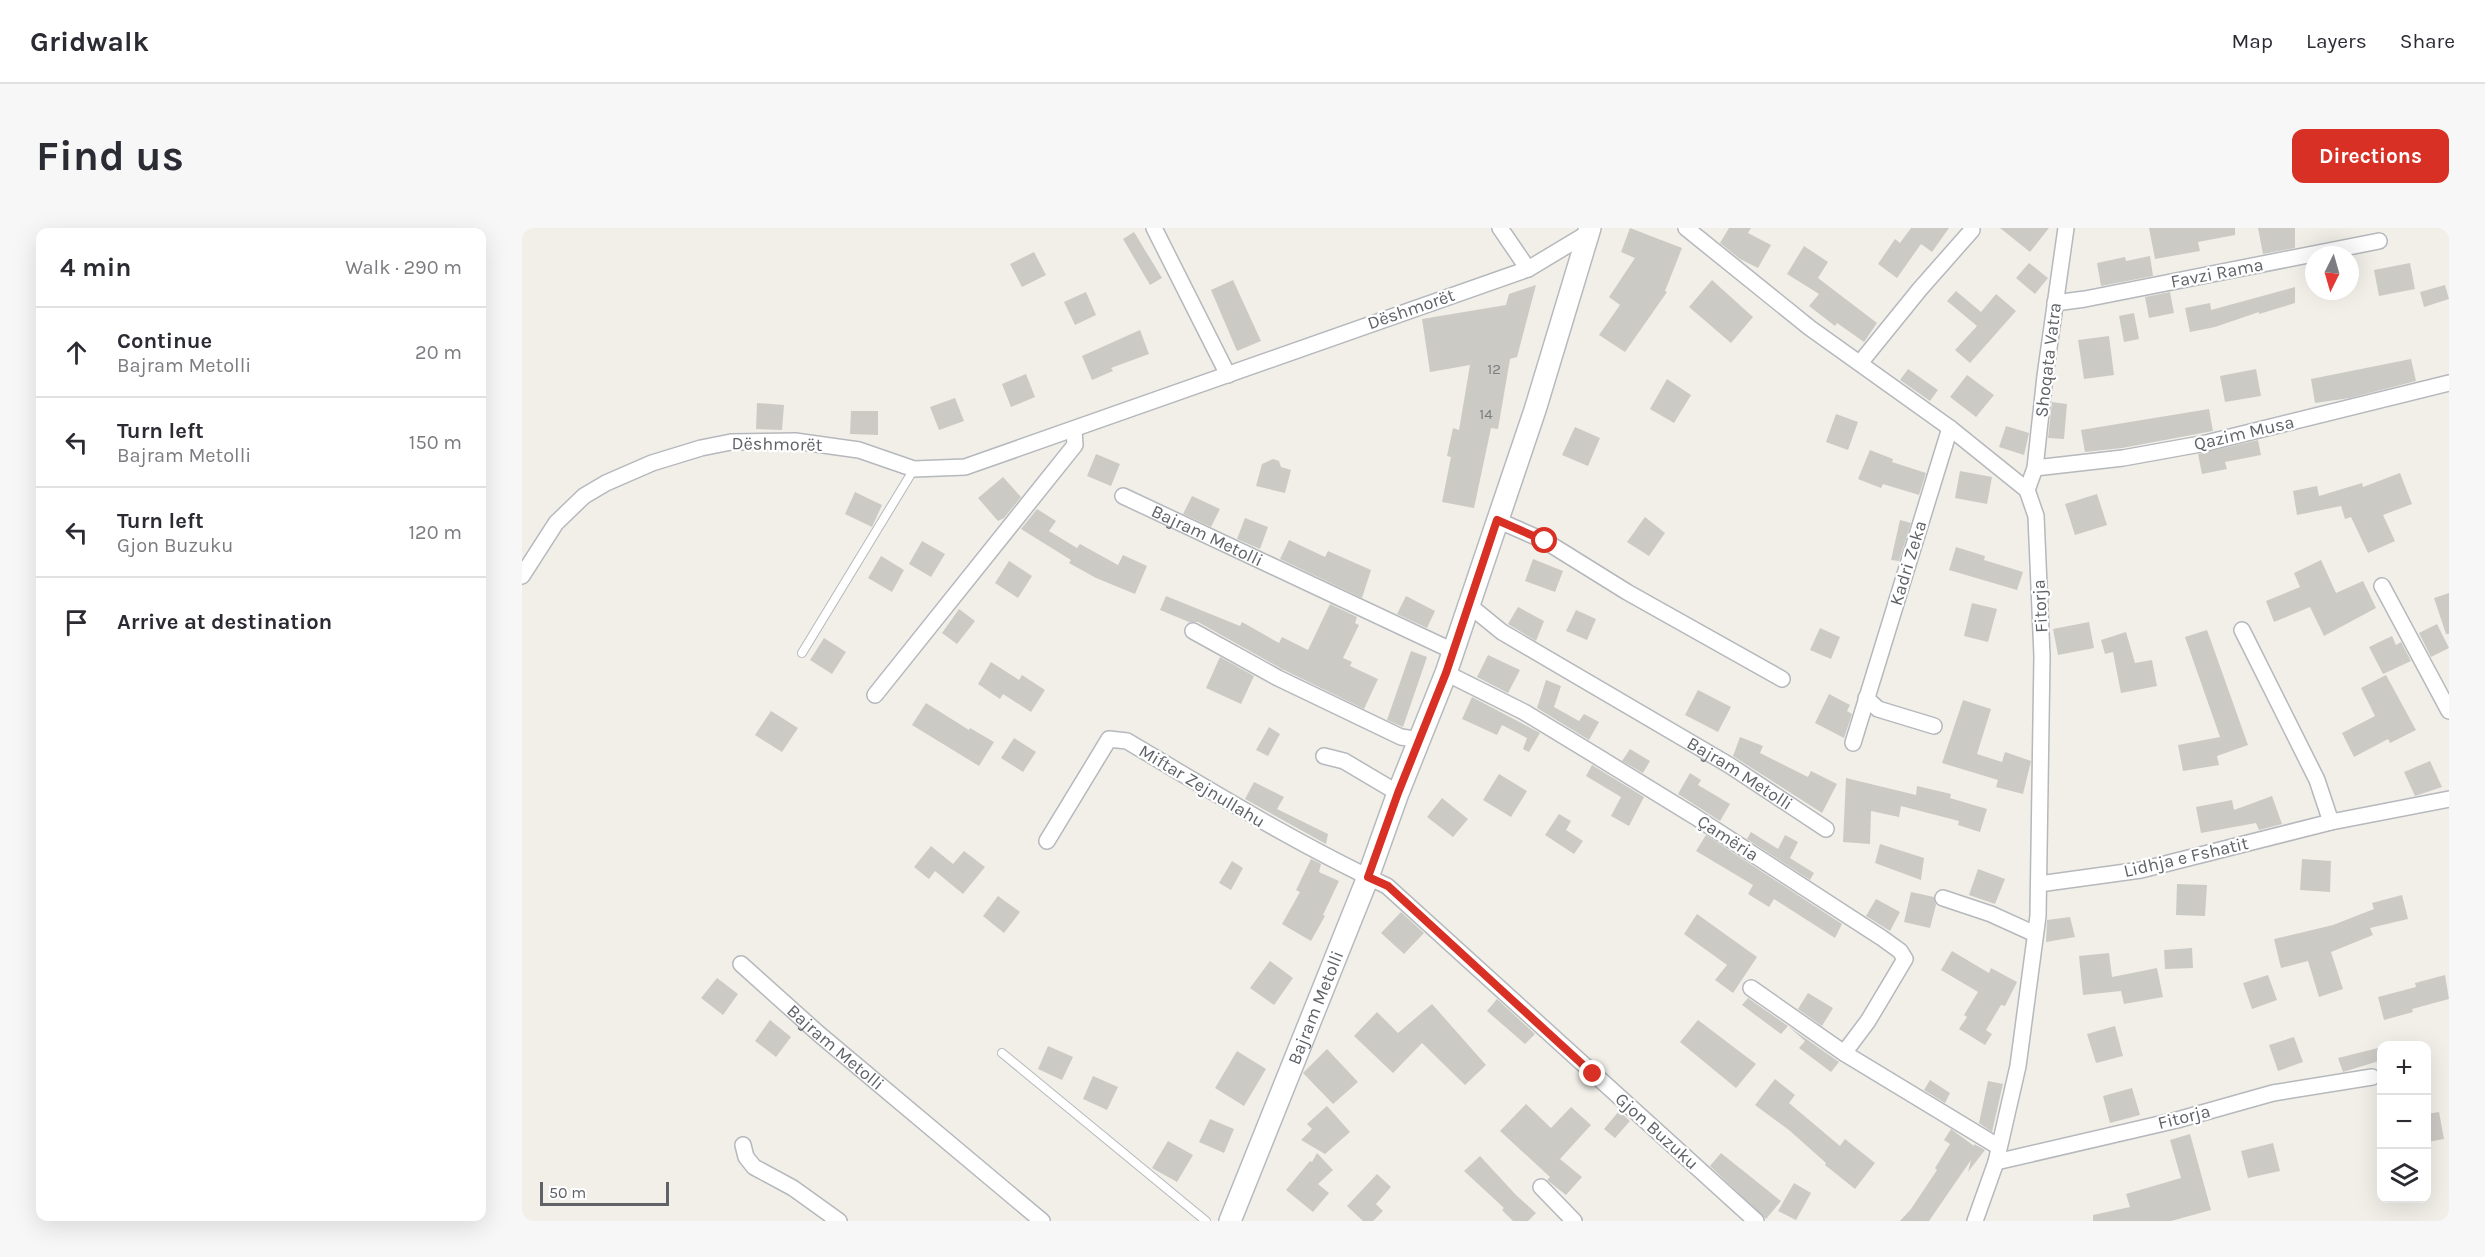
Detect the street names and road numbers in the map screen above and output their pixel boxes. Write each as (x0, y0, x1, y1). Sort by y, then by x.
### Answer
street label: Favzi Rama (2169, 253, 2265, 293)
street label: Dëshmorët (1365, 284, 1458, 334)
street label: Shoqata Vatra (2030, 301, 2066, 419)
street label: Qazim Musa (2192, 411, 2296, 455)
street label: Dëshmorët (731, 432, 823, 456)
street label: Bajram Metolli (1148, 500, 1267, 571)
street label: Kadri Zeka (1885, 518, 1931, 608)
street label: Fitorja (2028, 579, 2052, 633)
street label: Bajram Metolli (1683, 732, 1797, 815)
street label: Miftar Zejnullahu (1135, 740, 1269, 832)
street label: Çamëria (1693, 810, 1763, 866)
street label: Lidhja e Fshatit (2122, 832, 2251, 882)
street label: Bajram Metolli (1283, 947, 1348, 1068)
street label: Bajram Metolli (782, 1000, 889, 1095)
street label: Gjon Buzuku (1611, 1088, 1703, 1174)
street label: Fitorja (2155, 1100, 2213, 1134)

